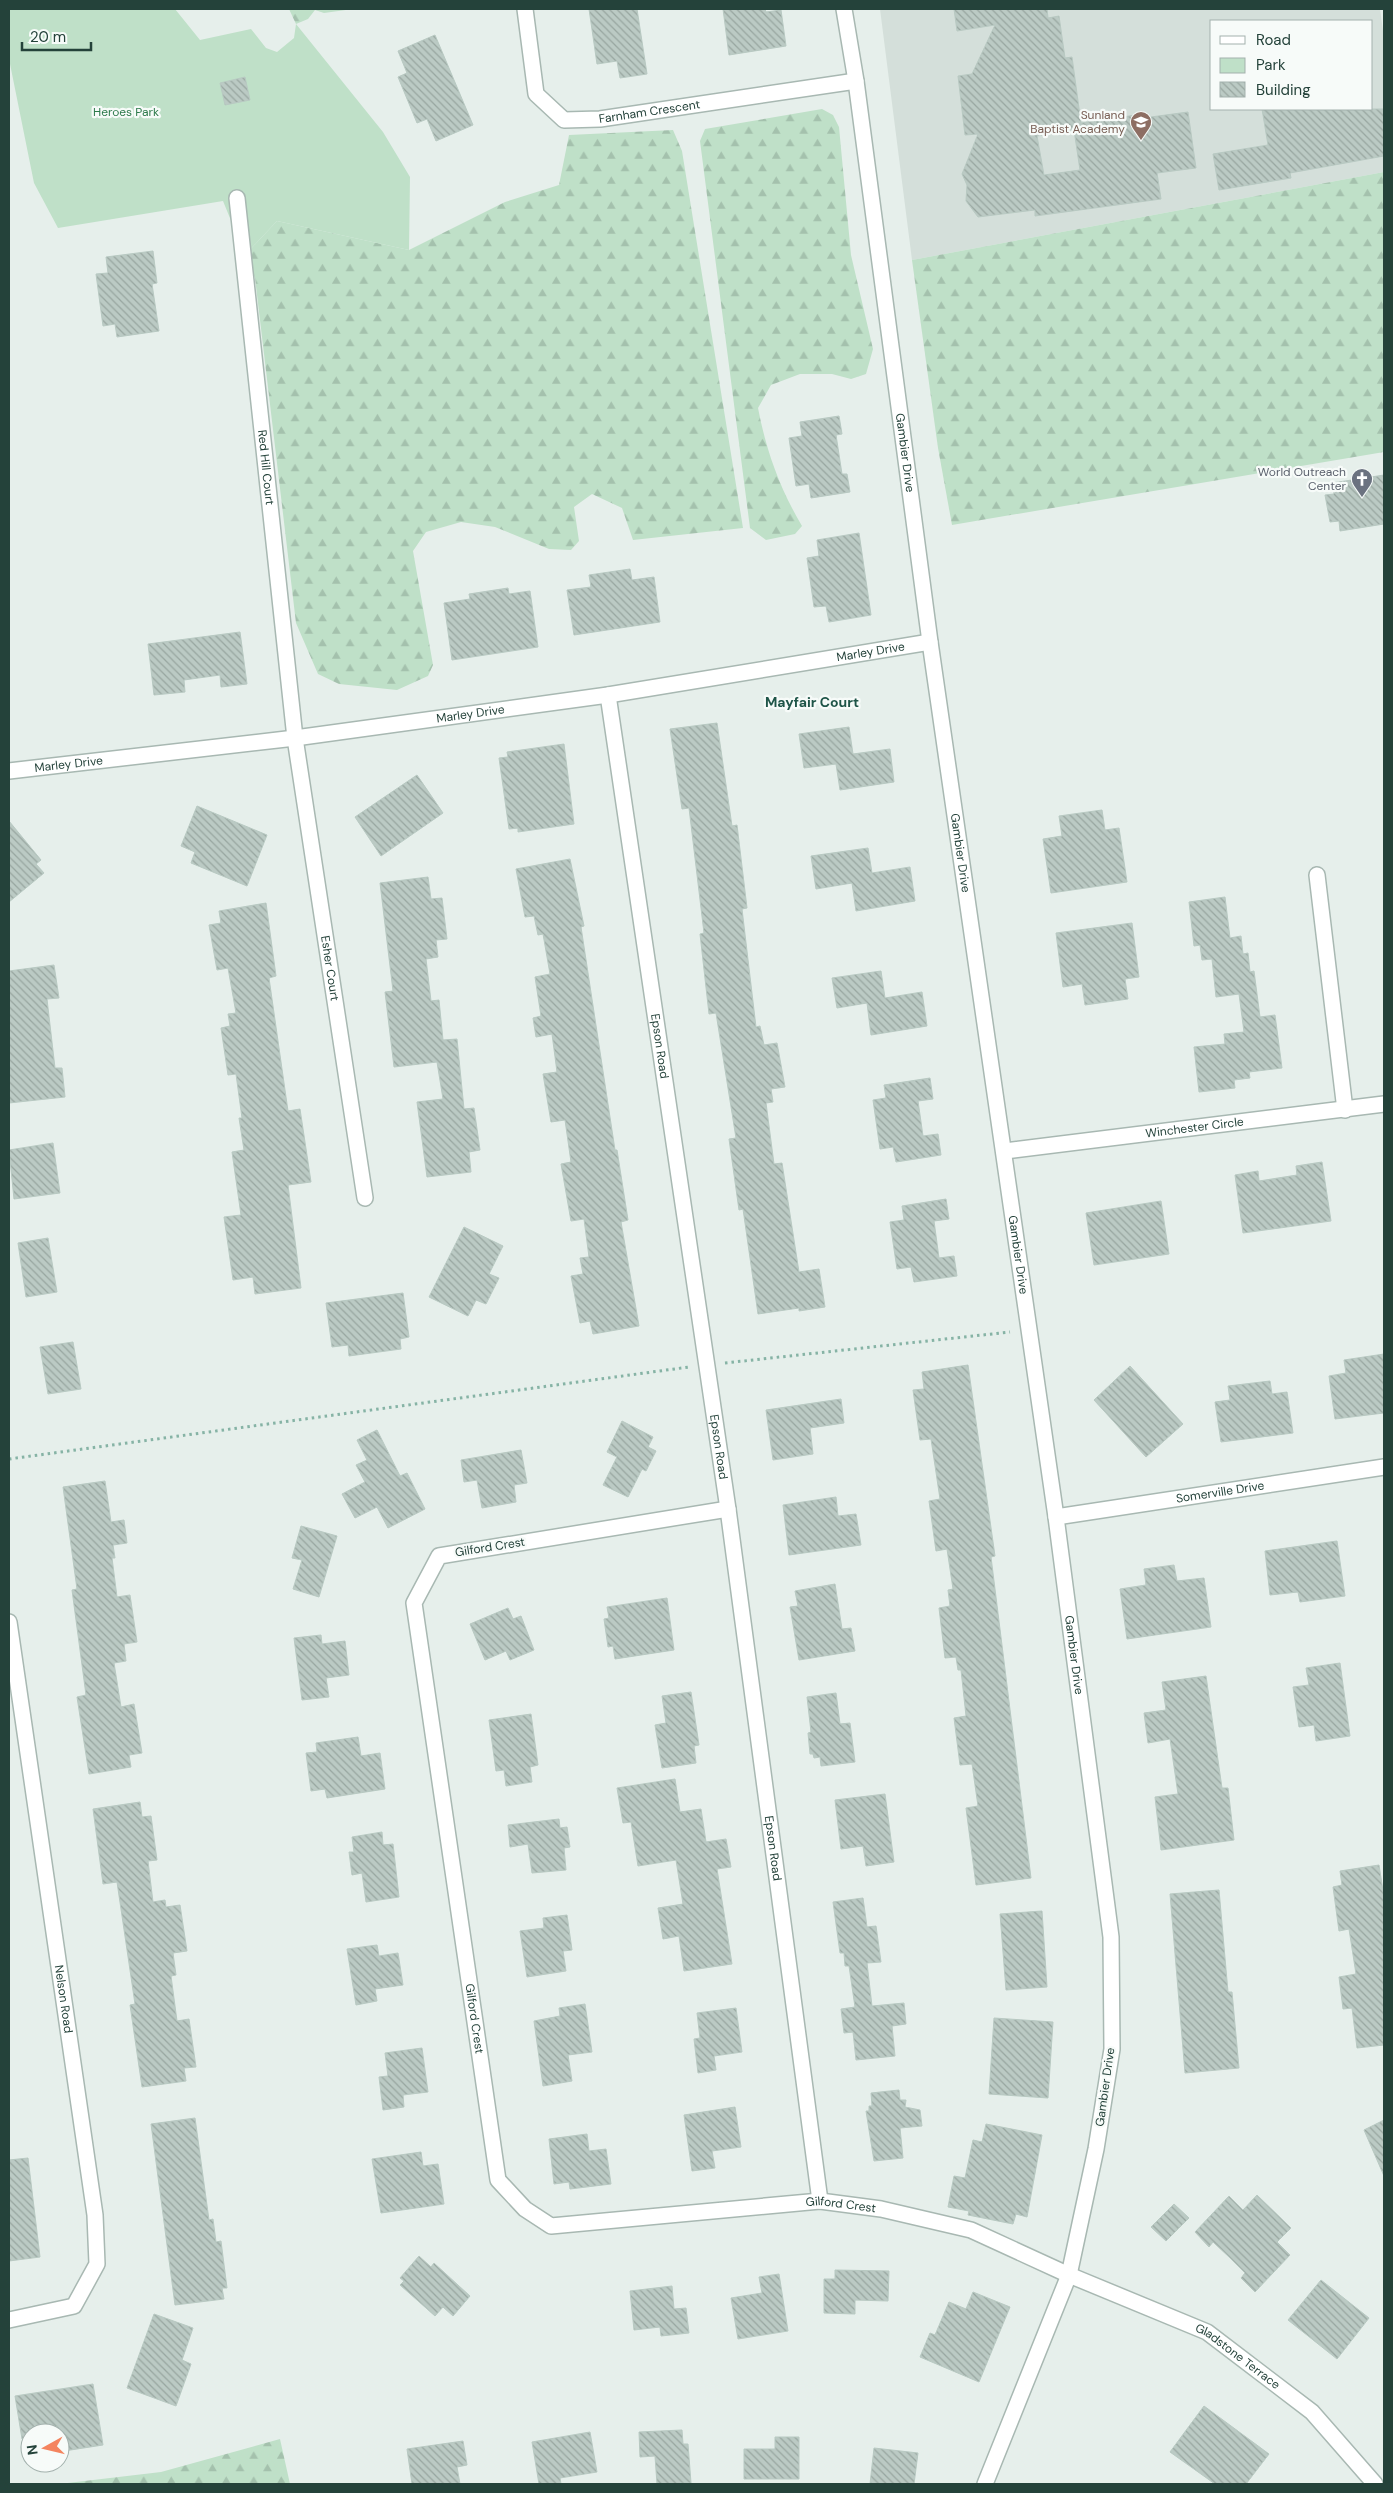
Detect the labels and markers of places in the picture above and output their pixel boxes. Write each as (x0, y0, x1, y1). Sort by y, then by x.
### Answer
place label: Sunland Baptist Academy (1030, 107, 1125, 137)
school or university icon: Sunland Baptist Academy (1129, 110, 1153, 141)
place label: World Outreach Center (1258, 464, 1347, 494)
church icon: World Outreach Center (1350, 467, 1374, 498)

